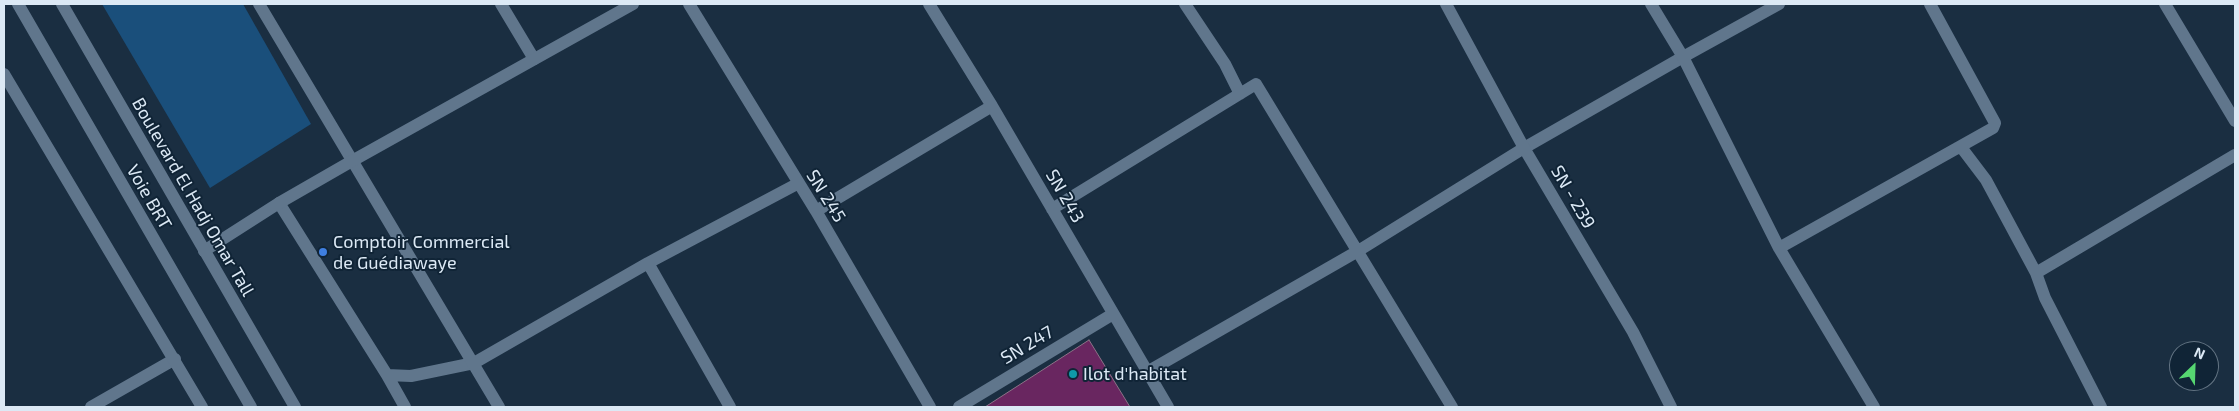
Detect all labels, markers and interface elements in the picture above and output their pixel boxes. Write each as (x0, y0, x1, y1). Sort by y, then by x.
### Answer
street label: Boulevard El Hadj Omar Tall (127, 94, 259, 300)
street label: Voie BRT (122, 161, 176, 233)
street label: SN - 239 (1546, 162, 1600, 232)
street label: SN 243 (1041, 165, 1089, 227)
street label: SN 245 (802, 166, 850, 226)
place label: Comptoir Commercial de Guédiawaye (333, 231, 510, 274)
marker: Comptoir Commercial de Guédiawaye (317, 246, 329, 258)
street label: SN 247 (997, 321, 1057, 369)
north arrow (2169, 341, 2219, 391)
text: N (2192, 343, 2208, 363)
place label: Ilot d'habitat (1083, 363, 1187, 385)
marker: Ilot d'habitat (1067, 368, 1079, 380)

